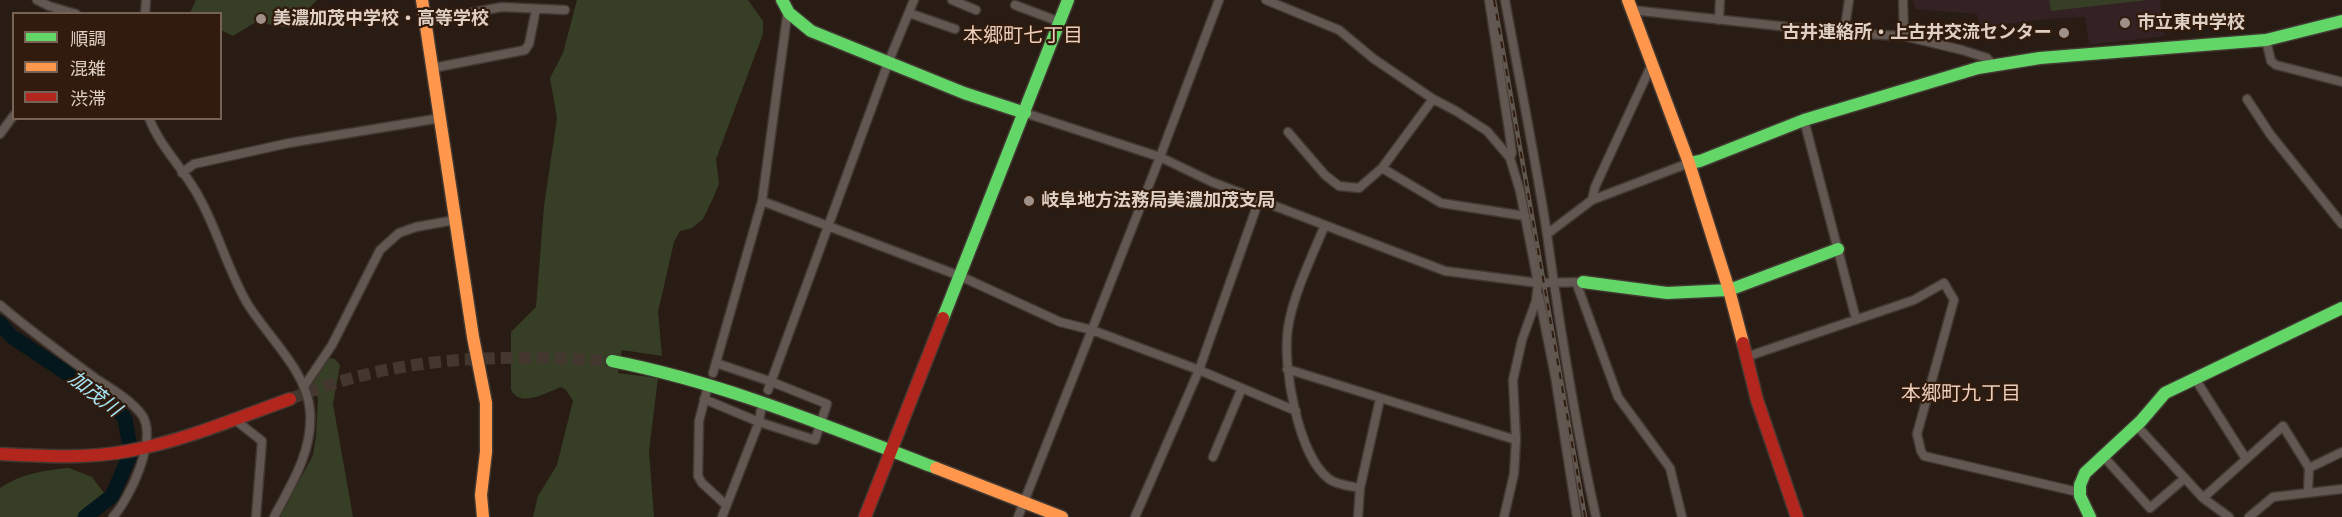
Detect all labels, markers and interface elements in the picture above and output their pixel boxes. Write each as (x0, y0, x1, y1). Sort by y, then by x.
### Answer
place label: 美濃加茂中学校・高等学校 (273, 8, 489, 30)
legend (12, 12, 222, 120)
marker: 美濃加茂中学校・高等学校 (254, 12, 268, 26)
place label: 市立東中学校 (2137, 12, 2245, 34)
marker: 市立東中学校 (2118, 16, 2132, 30)
place label: 古井連絡所・上古井交流センター (1782, 22, 2052, 44)
district label: 本郷町七丁目 (963, 25, 1083, 49)
marker: 古井連絡所・上古井交流センター (2057, 26, 2071, 40)
text: 順調 (70, 28, 106, 49)
text: 混雑 (70, 58, 106, 79)
text: 渋滞 (70, 88, 106, 109)
place label: 岐阜地方法務局美濃加茂支局 (1041, 190, 1275, 212)
marker: 岐阜地方法務局美濃加茂支局 (1022, 194, 1036, 208)
water label: 加茂川 (63, 367, 125, 423)
district label: 本郷町九丁目 (1901, 383, 2021, 407)

